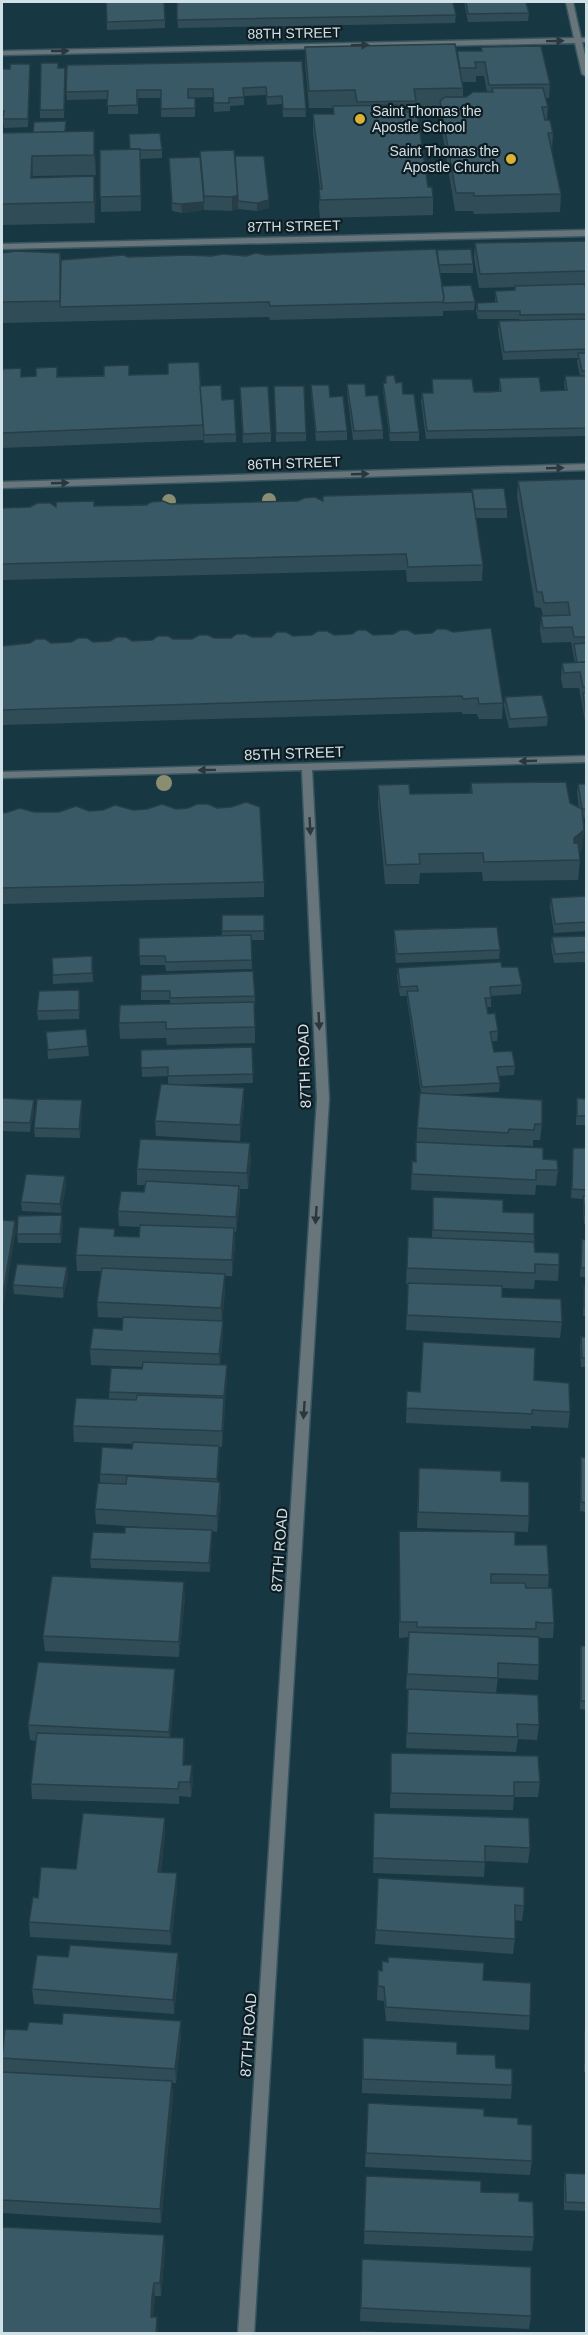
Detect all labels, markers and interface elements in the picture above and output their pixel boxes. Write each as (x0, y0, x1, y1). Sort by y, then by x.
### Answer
street label: 88TH STREET (247, 24, 341, 42)
one-way arrow (545, 36, 564, 46)
one-way arrow (350, 40, 369, 50)
one-way arrow (50, 47, 69, 56)
place label: Saint Thomas the Apostle School (372, 103, 482, 135)
marker: Saint Thomas the Apostle School (353, 112, 367, 126)
place label: Saint Thomas the Apostle Church (390, 143, 499, 175)
marker: Saint Thomas the Apostle Church (504, 152, 518, 166)
street label: 87TH STREET (247, 217, 341, 235)
street label: 86TH STREET (247, 453, 341, 473)
one-way arrow (545, 464, 564, 473)
one-way arrow (350, 470, 369, 479)
one-way arrow (50, 479, 69, 488)
street label: 85TH STREET (244, 743, 344, 763)
one-way arrow (519, 756, 538, 766)
one-way arrow (198, 765, 217, 775)
one-way arrow (305, 817, 314, 836)
one-way arrow (315, 1011, 324, 1030)
street label: 87TH ROAD (294, 1023, 314, 1108)
one-way arrow (311, 1206, 321, 1225)
one-way arrow (299, 1401, 308, 1420)
street label: 87TH ROAD (268, 1507, 290, 1593)
street label: 87TH ROAD (237, 1992, 259, 2078)

